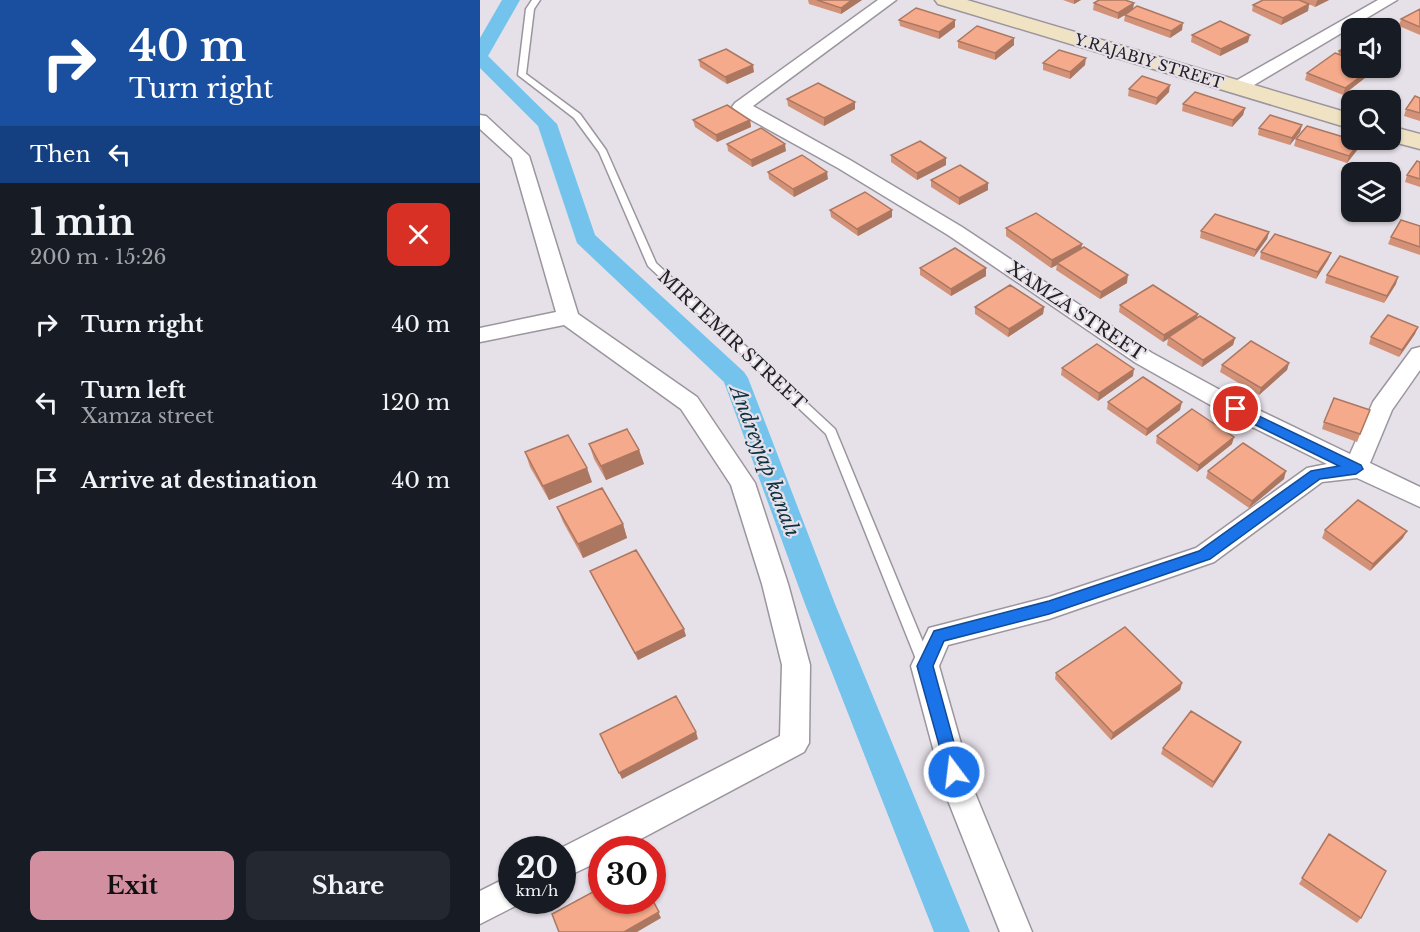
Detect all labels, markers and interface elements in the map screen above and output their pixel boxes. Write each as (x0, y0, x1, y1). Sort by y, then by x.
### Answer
map controls (1341, 18, 1401, 222)
button: sound (1341, 18, 1401, 78)
text: 40 m (129, 20, 246, 72)
icon: right (30, 24, 108, 102)
street label: Y.RAJABIY STREET (1071, 29, 1226, 93)
text: Turn right (129, 72, 273, 105)
button: search (1341, 90, 1401, 150)
icon: left (103, 138, 136, 171)
text: Then (30, 141, 91, 168)
button: layers (1341, 162, 1401, 222)
text: 1 min (30, 200, 134, 245)
button: close (387, 203, 450, 266)
text: 200 m · 15:26 (30, 245, 166, 269)
street label: XAMZA STREET (1003, 257, 1149, 365)
street label: MIRTEMIR STREET (653, 265, 811, 415)
icon: right (30, 308, 63, 341)
text: Turn right (81, 311, 203, 338)
text: 40 m (392, 311, 450, 338)
text: Turn left (81, 377, 186, 404)
water label: Andreyjap kanalı (724, 379, 805, 540)
pin (1210, 383, 1261, 434)
icon: left (30, 386, 63, 419)
text: 120 m (381, 389, 450, 416)
icon: arrive (1219, 392, 1252, 425)
text: Xamza street (81, 404, 214, 428)
icon: arrive (30, 464, 63, 497)
text: Arrive at destination (81, 467, 318, 494)
text: 40 m (392, 467, 450, 494)
position arrow (922, 740, 986, 804)
speed limit sign: 30 (588, 836, 666, 914)
text: 20 (516, 849, 558, 886)
button: Exit (30, 851, 234, 920)
button: Share (246, 851, 450, 920)
text: km/h (516, 881, 558, 900)

